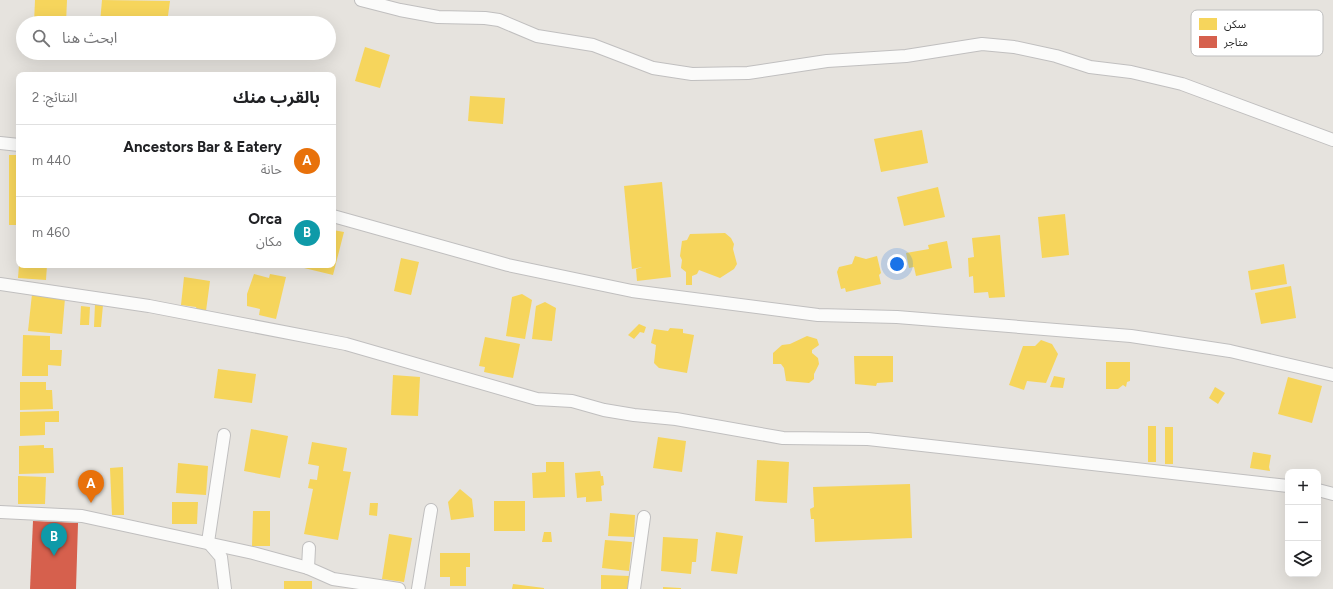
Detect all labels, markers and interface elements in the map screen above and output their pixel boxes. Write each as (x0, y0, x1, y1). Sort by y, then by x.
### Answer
legend (1191, 10, 1323, 56)
search box (16, 16, 336, 60)
text: سكن (1224, 18, 1247, 31)
icon: search (30, 27, 52, 49)
text: ابحث هنا (62, 29, 117, 47)
text: متاجر (1223, 36, 1248, 49)
text: بالقرب منك (233, 87, 320, 107)
text: النتائج: 2 (32, 90, 77, 105)
text: Ancestors Bar & Eatery (123, 138, 282, 156)
text: 440 m (32, 153, 71, 168)
text: A (302, 153, 312, 168)
text: حانة (261, 162, 282, 177)
text: Orca (248, 210, 282, 228)
text: 460 m (32, 225, 70, 240)
text: B (303, 225, 311, 240)
text: مكان (256, 234, 282, 249)
your location (887, 254, 907, 274)
map controls (1285, 469, 1321, 577)
button: + (1285, 469, 1321, 505)
pin: A (78, 470, 104, 503)
button: − (1285, 505, 1321, 541)
pin: B (41, 523, 67, 556)
button: layers (1285, 541, 1321, 577)

